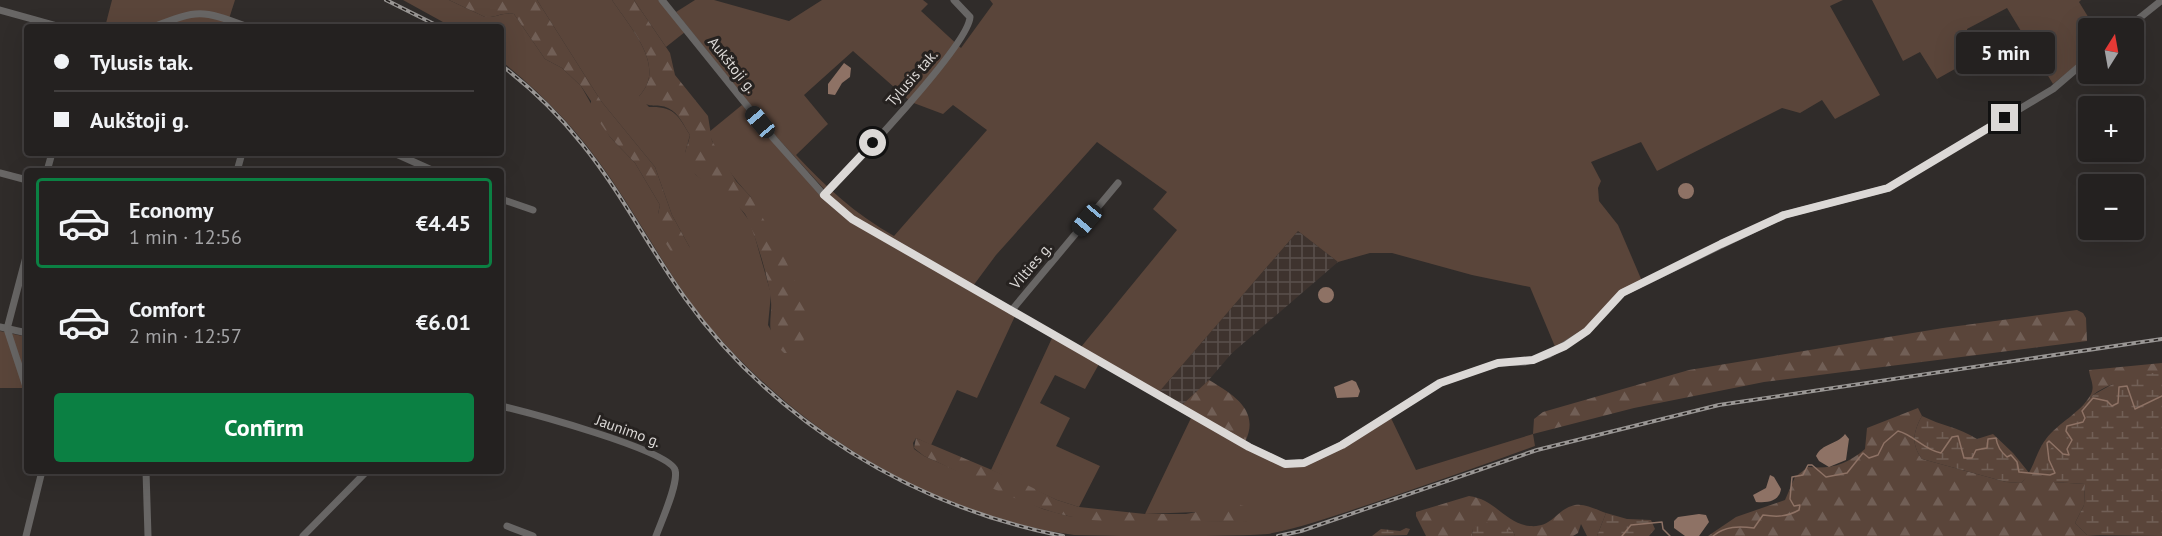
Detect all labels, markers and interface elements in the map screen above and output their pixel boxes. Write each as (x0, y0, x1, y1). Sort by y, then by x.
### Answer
north arrow (2078, 18, 2144, 84)
map controls (2078, 18, 2144, 240)
callout: 5 min (1956, 31, 2054, 73)
street label: Aukštoji g. (704, 33, 761, 97)
text: 5 min (1981, 40, 2030, 66)
street label: Tylusis tak. (882, 45, 942, 110)
text: Tylusis tak. (90, 48, 193, 76)
button: + (2078, 96, 2144, 162)
car (742, 102, 778, 142)
route end (1991, 104, 2018, 131)
text: Aukštoji g. (90, 106, 189, 134)
route start (859, 129, 886, 156)
button: − (2078, 174, 2144, 240)
icon: car (57, 196, 111, 250)
text: Economy (129, 196, 213, 224)
car (1069, 200, 1105, 240)
text: €4.45 (416, 209, 471, 237)
text: 1 min · 12:56 (129, 224, 242, 250)
street label: Vilties g. (1005, 238, 1056, 294)
icon: car (57, 295, 111, 349)
text: Comfort (129, 295, 205, 323)
text: €6.01 (416, 308, 471, 336)
text: 2 min · 12:57 (129, 323, 242, 349)
button: Confirm (54, 393, 474, 462)
street label: Jaunimo g. (592, 410, 663, 451)

